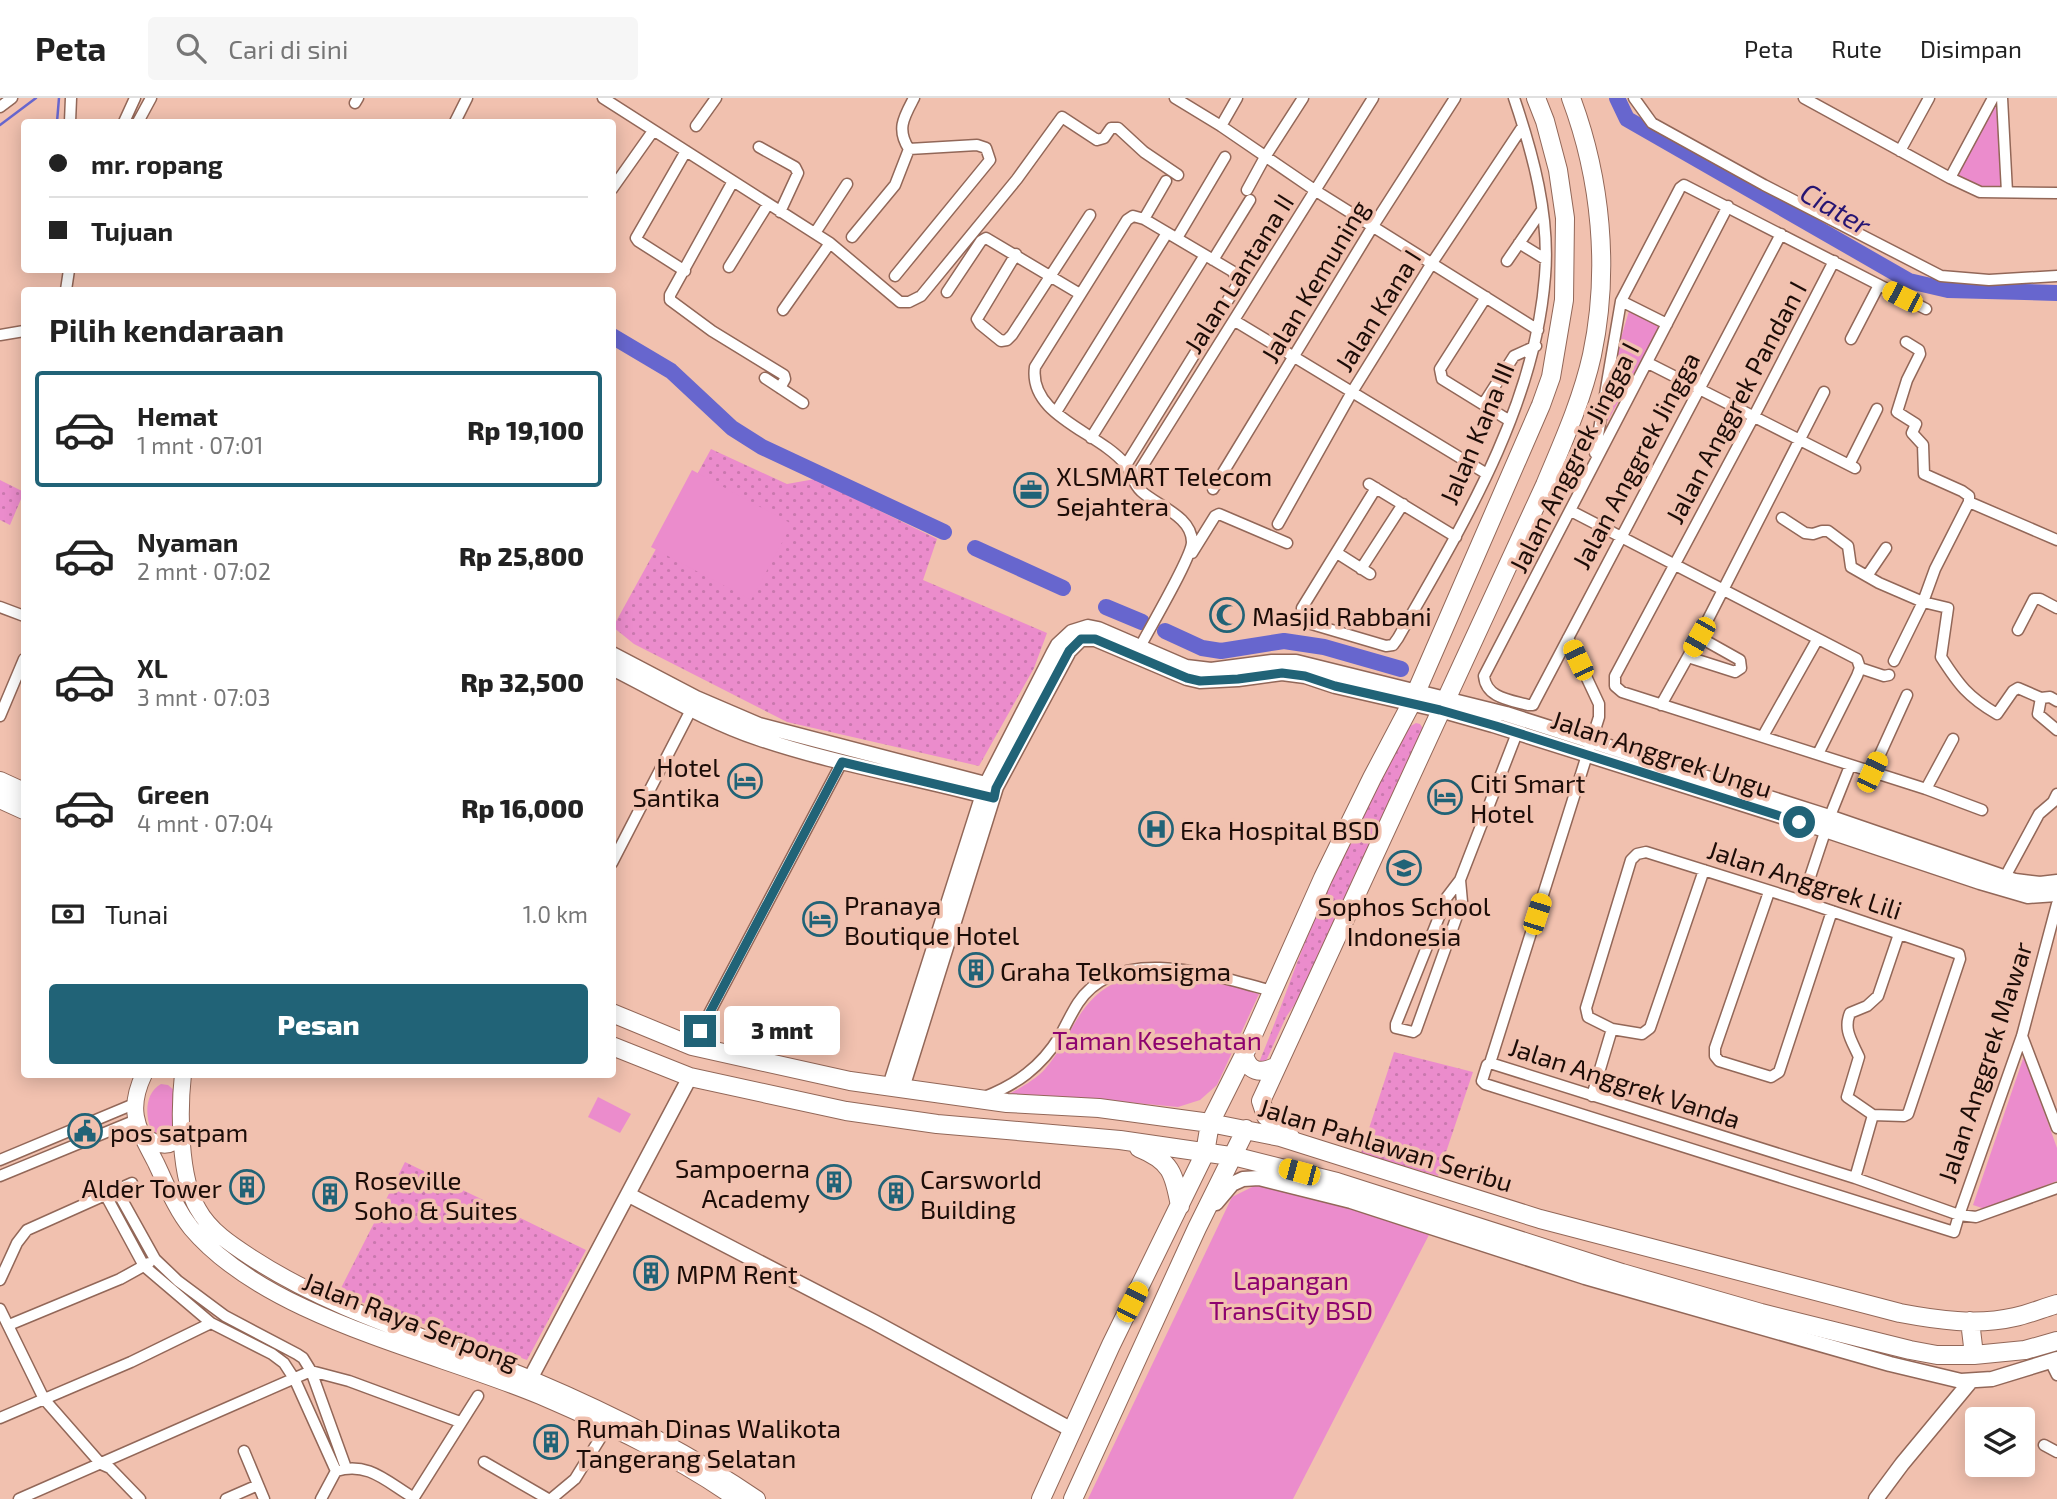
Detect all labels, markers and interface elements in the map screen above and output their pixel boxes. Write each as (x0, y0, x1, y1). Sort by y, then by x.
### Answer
search box (148, 17, 638, 80)
text: Peta (35, 28, 106, 68)
icon: search (172, 29, 210, 67)
text: Cari di sini (228, 33, 348, 64)
text: Peta (1744, 34, 1793, 63)
text: Rute (1831, 34, 1882, 63)
text: Disimpan (1920, 34, 2022, 63)
text: mr. ropang (91, 148, 223, 179)
water label: Ciater (1795, 174, 1878, 242)
street label: Jalan Lantana II (1177, 188, 1299, 358)
street label: Jalan Kemuning (1253, 194, 1375, 368)
text: Tujuan (91, 215, 173, 246)
street label: Jalan Kana I (1327, 243, 1427, 377)
street label: Jalan Anggrek Pandan I (1658, 276, 1812, 528)
car (1879, 278, 1926, 316)
text: Pilih kendaraan (49, 310, 284, 348)
street label: Jalan Anggrek Jingga I (1501, 336, 1645, 578)
street label: Jalan Anggrek Jingga (1564, 345, 1706, 575)
street label: Jalan Kana III (1432, 357, 1520, 509)
icon: car (53, 398, 116, 461)
text: Hemat (137, 400, 218, 431)
text: Rp 19,100 (467, 414, 584, 445)
text: 1 mnt · 07:01 (137, 431, 263, 459)
place label: XLSMART Telecom Sejahtera (1056, 460, 1272, 521)
office icon: XLSMART Telecom Sejahtera (1012, 471, 1050, 509)
icon: car (53, 524, 116, 587)
text: Nyaman (137, 526, 238, 557)
text: Rp 25,800 (459, 540, 584, 571)
text: 2 mnt · 07:02 (137, 557, 271, 585)
mosque icon: Masjid Rabbani (1208, 596, 1246, 634)
place label: Masjid Rabbani (1252, 600, 1432, 631)
car (1680, 614, 1719, 660)
car (1560, 637, 1597, 683)
icon: car (53, 650, 116, 713)
text: XL (137, 652, 168, 683)
text: Rp 32,500 (460, 666, 584, 697)
text: 3 mnt · 07:03 (137, 683, 271, 711)
street label: Jalan Anggrek Ungu (1548, 703, 1776, 803)
car (1854, 749, 1891, 795)
place label: Hotel Santika (632, 751, 720, 812)
hotel icon: Hotel Santika (726, 762, 764, 800)
place label: Citi Smart Hotel (1470, 767, 1585, 828)
icon: car (53, 776, 116, 839)
text: Green (137, 778, 210, 809)
hotel icon: Citi Smart Hotel (1426, 778, 1464, 816)
text: Rp 16,000 (461, 792, 584, 823)
route start (1783, 806, 1815, 838)
text: 4 mnt · 07:04 (137, 809, 273, 837)
hospital icon: Eka Hospital BSD (1137, 810, 1175, 848)
place label: Eka Hospital BSD (1180, 814, 1380, 845)
street label: Jalan Anggrek Lili (1704, 833, 1906, 925)
school or university icon: Sophos School Indonesia (1385, 849, 1423, 887)
place label: Pranaya Boutique Hotel (844, 889, 1019, 950)
place label: Sophos School Indonesia (1318, 890, 1491, 951)
car (1521, 891, 1554, 937)
icon: cash (49, 895, 87, 933)
text: Tunai (105, 898, 168, 929)
text: 1.0 km (523, 900, 588, 928)
hotel icon: Pranaya Boutique Hotel (801, 900, 839, 938)
street label: Jalan Anggrek Mawar (1930, 938, 2038, 1186)
building icon: Graha Telkomsigma (957, 951, 995, 989)
place label: Graha Telkomsigma (1000, 955, 1231, 986)
button: Pesan (49, 984, 588, 1064)
callout: 3 mnt (724, 1006, 840, 1056)
route end (684, 1015, 716, 1047)
text: 3 mnt (751, 1016, 813, 1044)
park label: Taman Kesehatan (1052, 1024, 1262, 1055)
street label: Jalan Anggrek Vanda (1505, 1030, 1745, 1134)
street label: Jalan Pahlawan Seribu (1255, 1091, 1517, 1197)
public building icon: pos satpam (66, 1112, 104, 1150)
place label: pos satpam (110, 1116, 248, 1147)
place label: Sampoerna Academy (675, 1152, 810, 1213)
car (1276, 1156, 1323, 1188)
building icon: Sampoerna Academy (815, 1163, 853, 1201)
place label: Carsworld Building (920, 1163, 1042, 1224)
place label: Roseville Soho & Suites (354, 1164, 518, 1225)
building icon: Alder Tower (228, 1168, 266, 1206)
place label: Alder Tower (82, 1172, 222, 1203)
building icon: Carsworld Building (877, 1174, 915, 1212)
building icon: Roseville Soho & Suites (311, 1175, 349, 1213)
building icon: MPM Rent (632, 1254, 670, 1292)
place label: MPM Rent (676, 1258, 798, 1289)
park label: Lapangan TransCity BSD (1209, 1264, 1373, 1325)
street label: Jalan Raya Serpong (299, 1265, 523, 1375)
car (1114, 1279, 1151, 1325)
map controls (1965, 1407, 2035, 1477)
button: layers (1965, 1407, 2035, 1477)
place label: Rumah Dinas Walikota Tangerang Selatan (576, 1412, 841, 1473)
building icon: Rumah Dinas Walikota Tangerang Selatan (532, 1423, 570, 1461)

